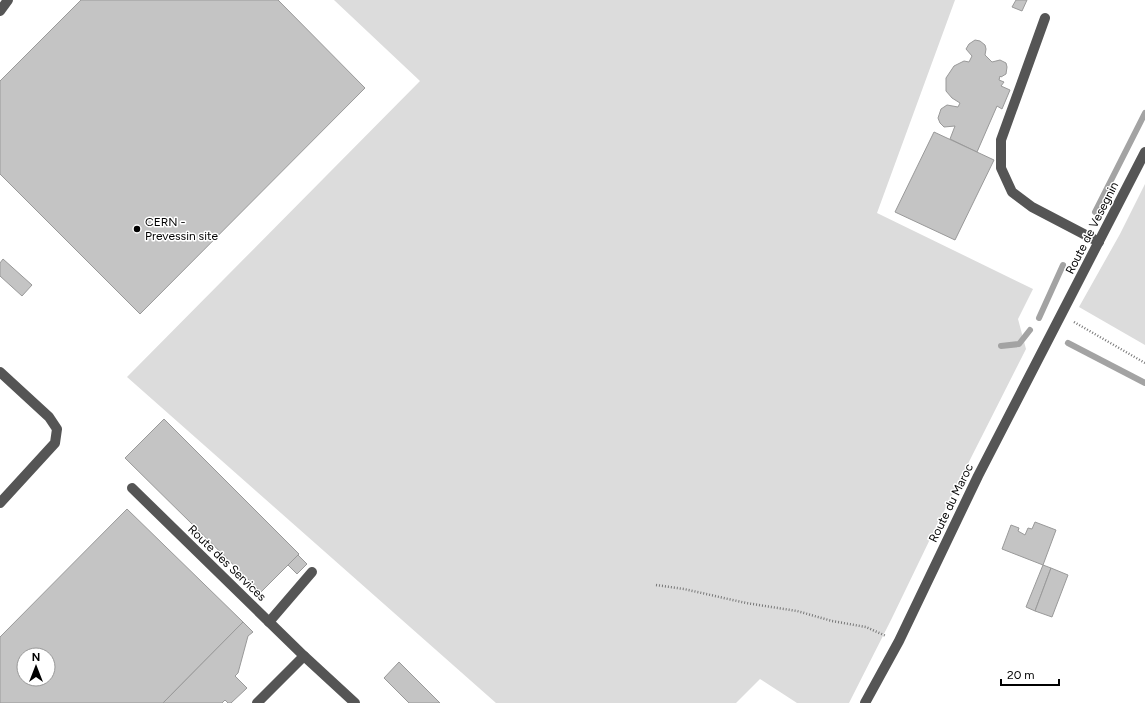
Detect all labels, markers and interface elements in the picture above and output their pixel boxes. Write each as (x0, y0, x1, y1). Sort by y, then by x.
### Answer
street label: Route de Vesegnin (1063, 179, 1121, 276)
place label: CERN - Prevessin site (145, 215, 219, 243)
marker: CERN - Prevessin site (132, 224, 142, 234)
street label: Route du Maroc (926, 461, 976, 545)
street label: Route des Services (185, 522, 269, 604)
north arrow (16, 647, 56, 687)
text: N (32, 651, 40, 664)
scale bar (1001, 661, 1059, 687)
text: 20 m (1007, 668, 1035, 682)

